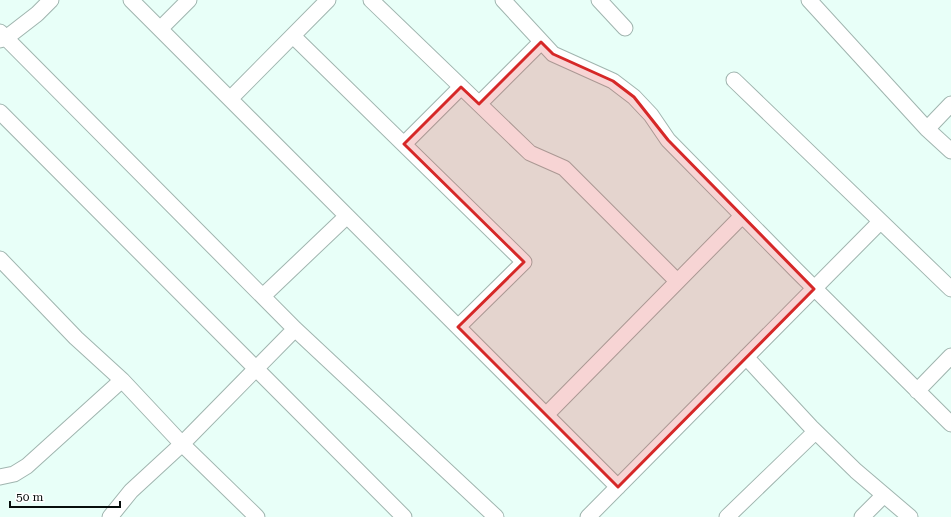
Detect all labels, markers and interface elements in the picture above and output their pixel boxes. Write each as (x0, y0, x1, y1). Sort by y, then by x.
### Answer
scale bar (10, 483, 120, 509)
text: 50 m (16, 490, 43, 504)

